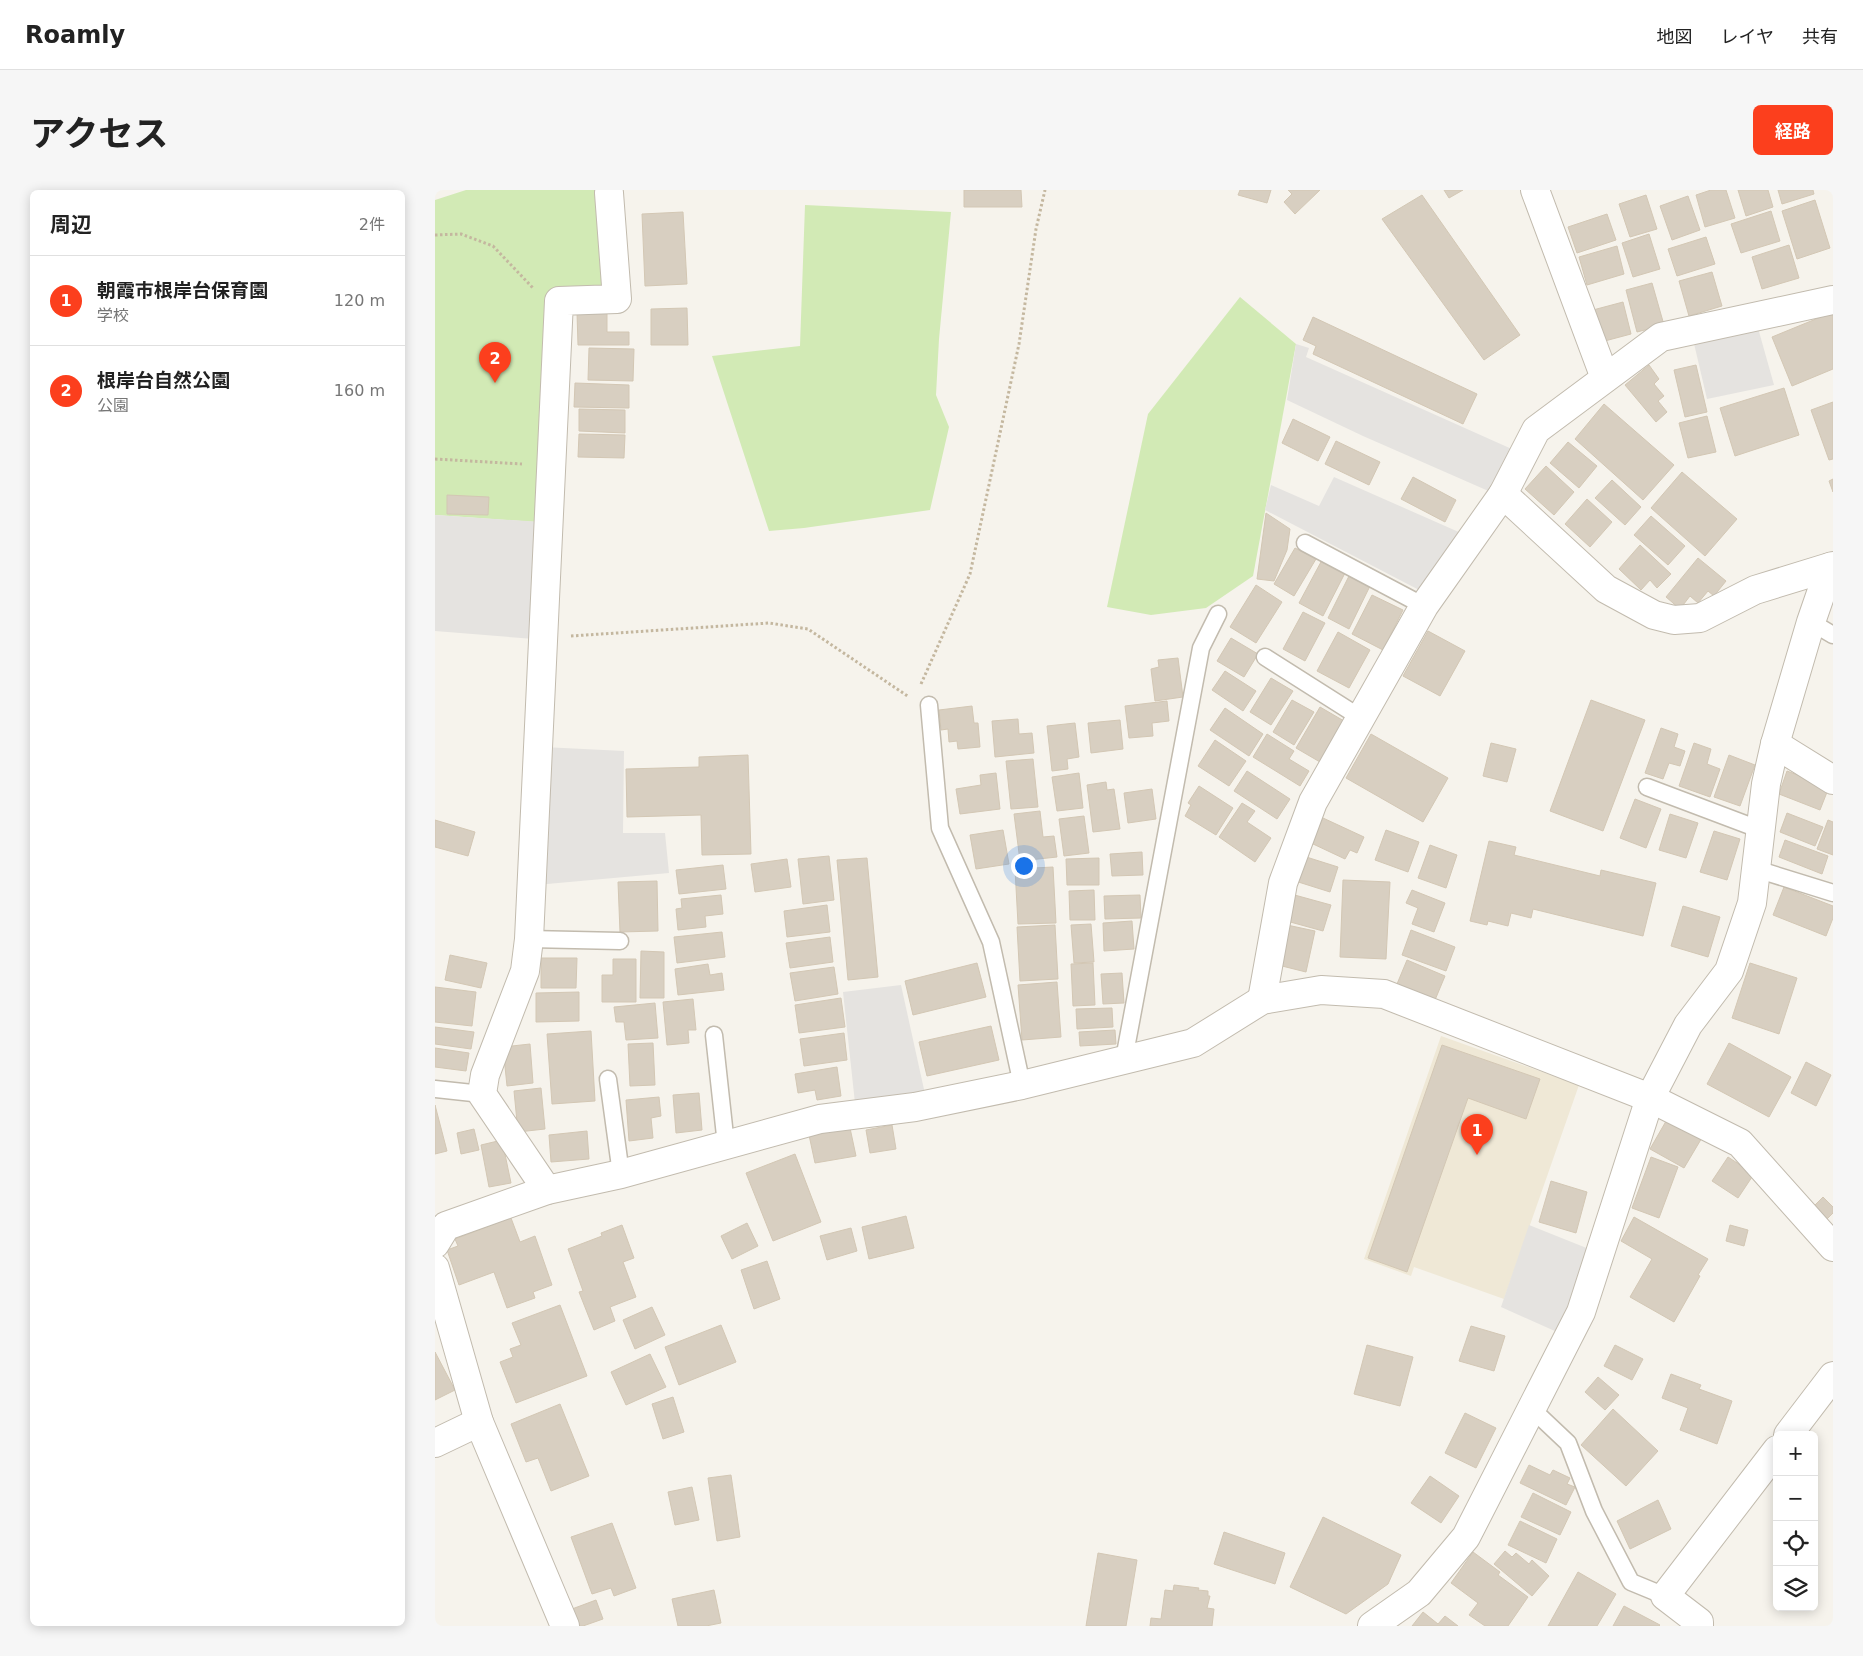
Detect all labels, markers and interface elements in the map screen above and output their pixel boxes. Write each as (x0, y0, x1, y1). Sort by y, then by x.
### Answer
text: Roamly (25, 21, 125, 49)
text: 地図 (1657, 26, 1693, 47)
text: レイヤ (1721, 26, 1774, 47)
text: 共有 (1802, 26, 1838, 47)
button: 経路 (1753, 105, 1833, 155)
text: アクセス (30, 114, 168, 154)
text: 周辺 (50, 213, 92, 237)
text: 2件 (359, 215, 385, 234)
text: 朝霞市根岸台保育園 (97, 279, 268, 301)
text: 1 (60, 291, 72, 310)
text: 120 m (334, 291, 385, 310)
text: 学校 (97, 306, 129, 325)
pin: 2 (479, 342, 511, 383)
text: 根岸台自然公園 (97, 369, 230, 391)
text: 2 (60, 381, 72, 400)
text: 160 m (334, 381, 385, 400)
text: 公園 (97, 396, 129, 415)
your location (1011, 853, 1037, 879)
pin: 1 (1461, 1114, 1493, 1155)
map controls (1773, 1431, 1818, 1611)
button: + (1773, 1431, 1818, 1476)
button: − (1773, 1476, 1818, 1521)
button: locate (1773, 1521, 1818, 1566)
button: layers (1773, 1566, 1818, 1611)

